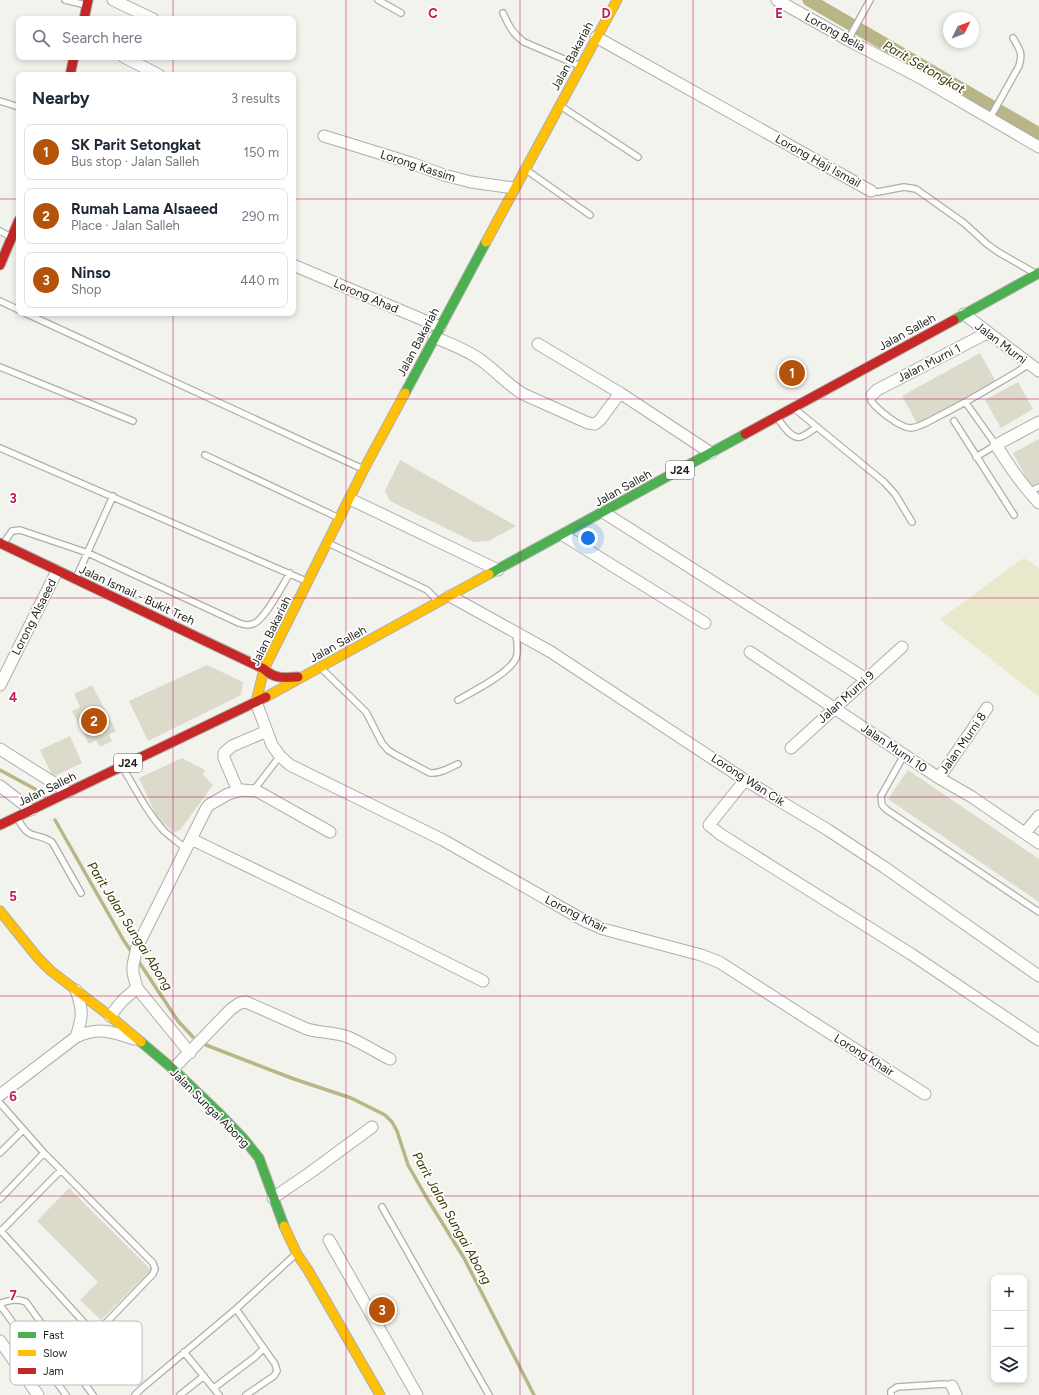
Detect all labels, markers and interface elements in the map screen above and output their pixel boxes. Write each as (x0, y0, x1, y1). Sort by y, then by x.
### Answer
text: C (428, 6, 438, 21)
text: D (601, 6, 611, 21)
text: E (775, 6, 783, 21)
street label: Lorong Belia (803, 10, 867, 54)
north arrow (943, 12, 979, 48)
search box (16, 16, 296, 60)
street label: Jalan Bakariah (548, 19, 596, 93)
icon: search (30, 27, 52, 49)
text: Search here (62, 29, 142, 47)
water label: Parit Setongkat (880, 37, 968, 97)
text: Nearby (32, 88, 90, 108)
text: 3 results (231, 91, 280, 106)
street label: Lorong Haji Ismail (773, 132, 863, 190)
text: SK Parit Setongkat (71, 136, 201, 154)
text: 1 (43, 145, 49, 160)
text: 150 m (244, 145, 279, 160)
street label: Lorong Kassim (379, 147, 457, 185)
text: Bus stop · Jalan Salleh (71, 154, 199, 169)
text: Rumah Lama Alsaeed (71, 200, 218, 218)
text: 2 (42, 209, 50, 224)
text: 290 m (242, 209, 279, 224)
text: Place · Jalan Salleh (71, 218, 180, 233)
text: Ninso (71, 264, 111, 282)
text: 3 (42, 273, 50, 288)
text: 440 m (240, 273, 279, 288)
street label: Lorong Ahad (332, 276, 400, 316)
text: Shop (71, 282, 101, 297)
street label: Jalan Bakariah (394, 305, 442, 379)
street label: Jalan Salleh (876, 311, 938, 353)
street label: Jalan Murni (972, 319, 1030, 367)
street label: Jalan Murni 1 (895, 341, 963, 385)
pin: 1 (779, 358, 805, 388)
road number: J24 (666, 461, 694, 479)
street label: Jalan Salleh (592, 467, 654, 509)
text: 3 (9, 491, 17, 506)
your location (578, 528, 598, 548)
street label: Jalan Ismail - Bukit Treh (77, 562, 197, 628)
street label: Lorong Alsaeed (9, 577, 59, 657)
street label: Jalan Bakariah (248, 594, 294, 668)
street label: Jalan Salleh (307, 623, 369, 665)
street label: Jalan Murni 9 (815, 668, 877, 726)
text: 4 (9, 690, 17, 705)
pin: 2 (81, 706, 107, 736)
street label: Jalan Murni 8 (937, 710, 989, 776)
street label: Jalan Murni 10 (858, 721, 930, 775)
street label: Lorong Wan Cik (709, 751, 788, 809)
road number: J24 (114, 754, 142, 772)
street label: Jalan Salleh (16, 769, 79, 809)
water label: Parit Jalan Sungai Abong (84, 859, 176, 993)
text: 5 (9, 889, 17, 904)
street label: Lorong Khair (543, 892, 609, 936)
street label: Lorong Khair (831, 1031, 897, 1079)
street label: Jalan Sungai Abong (167, 1065, 253, 1151)
text: 6 (9, 1089, 17, 1104)
water label: Parit Jalan Sungai Abong (409, 1149, 495, 1287)
map controls (991, 1275, 1027, 1383)
button: + (991, 1275, 1027, 1311)
text: 7 (9, 1288, 17, 1303)
pin: 3 (369, 1295, 395, 1325)
button: − (991, 1311, 1027, 1347)
legend (10, 1321, 142, 1385)
text: Fast (43, 1329, 64, 1342)
text: Slow (43, 1347, 67, 1360)
button: layers (991, 1347, 1027, 1383)
text: Jam (43, 1365, 64, 1378)

